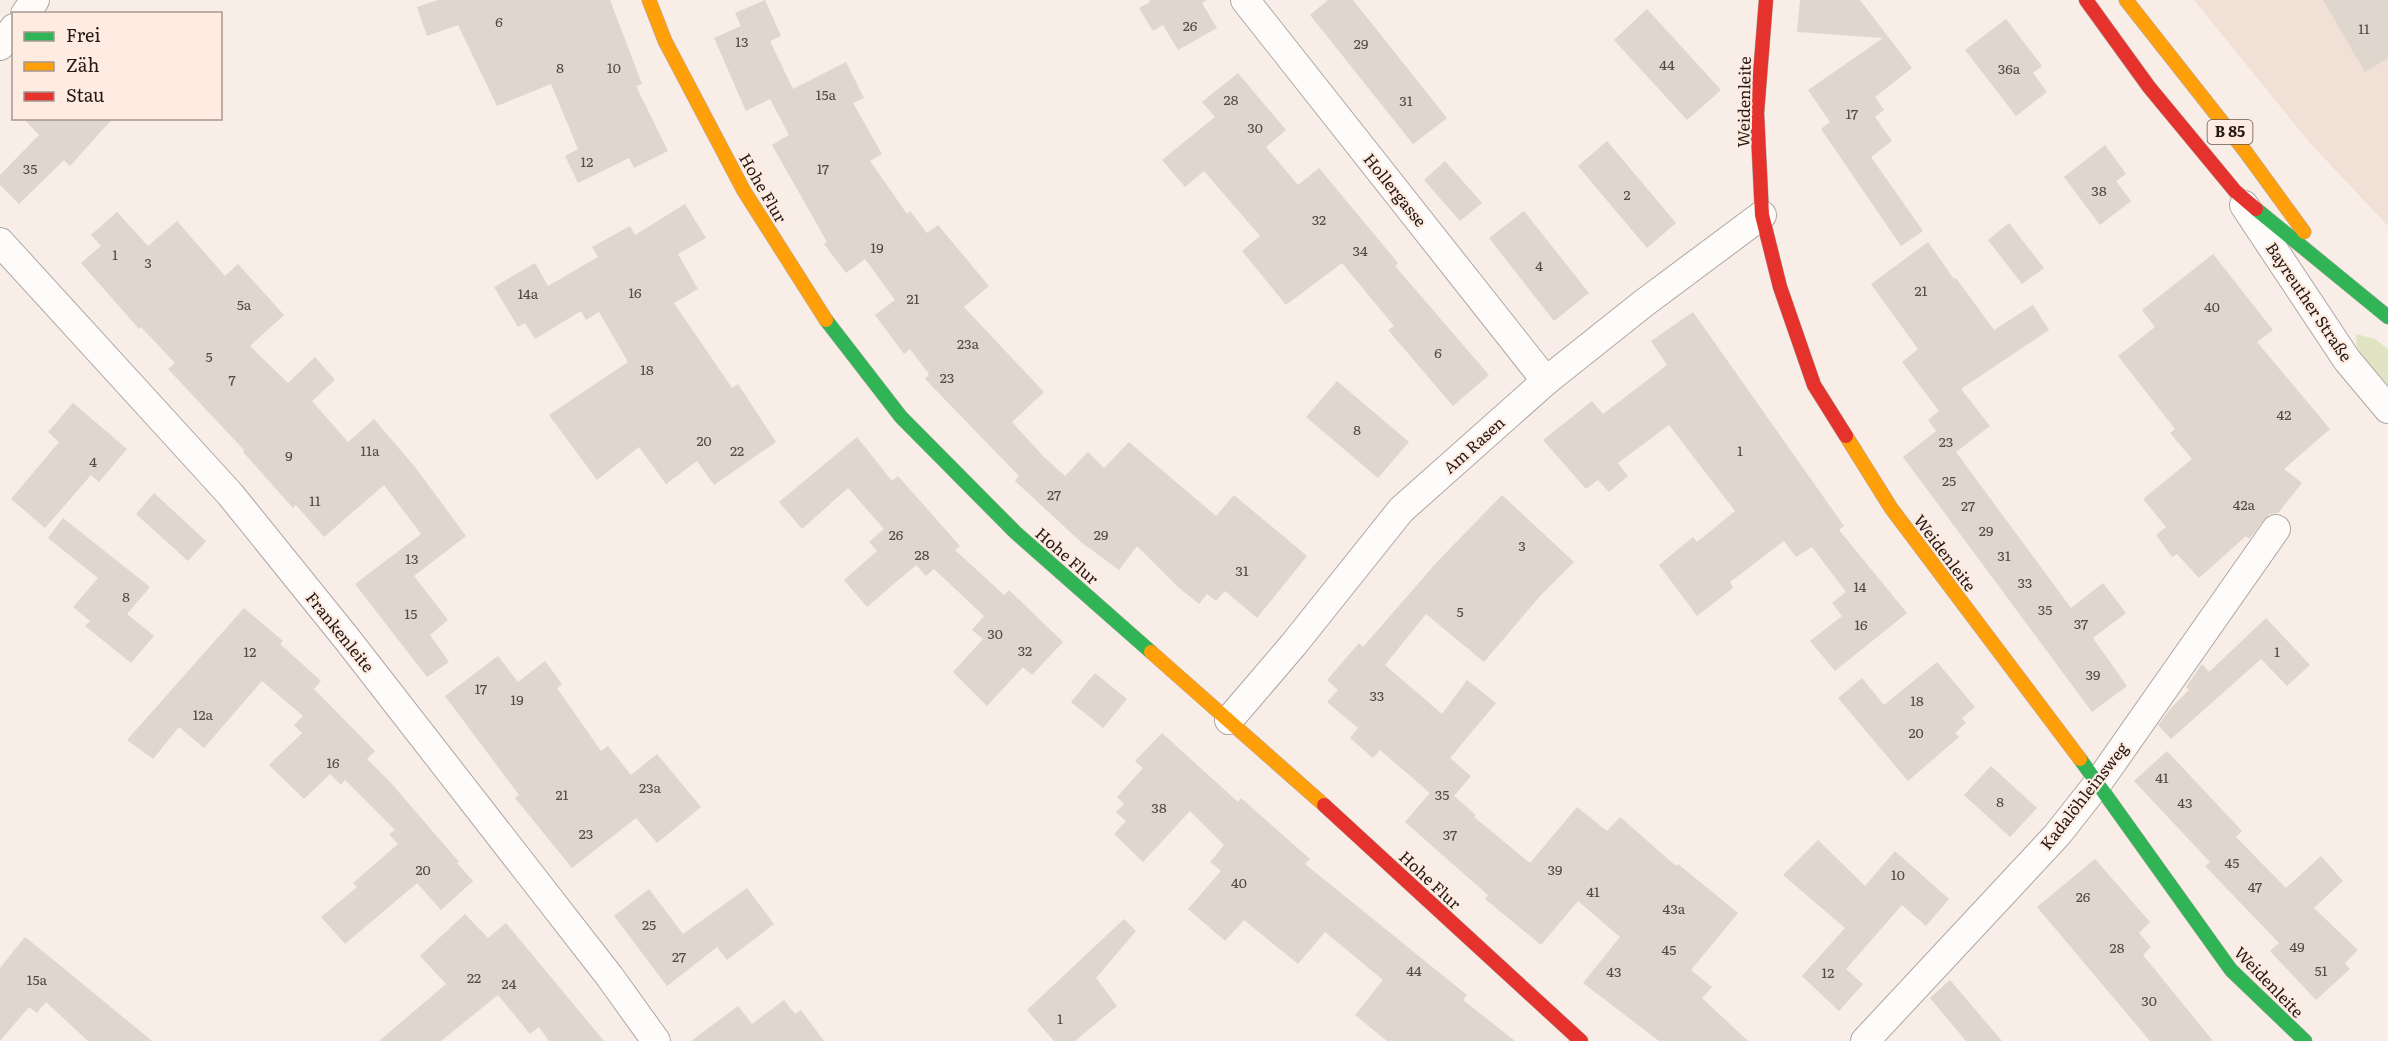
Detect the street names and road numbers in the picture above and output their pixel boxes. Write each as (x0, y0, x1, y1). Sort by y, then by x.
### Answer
street label: Weidenleite (1730, 56, 1756, 148)
road number: B 85 (2208, 120, 2252, 144)
street label: Hollergasse (1359, 147, 1433, 231)
street label: Hohe Flur (734, 148, 794, 227)
street label: Bayreuther Straße (2261, 237, 2359, 366)
street label: Am Rasen (1437, 410, 1510, 479)
street label: Weidenleite (1909, 509, 1983, 596)
street label: Hohe Flur (1031, 521, 1105, 590)
street label: Frankenleite (301, 586, 381, 677)
street label: Kadalöhleinsweg (2033, 736, 2133, 854)
street label: Hohe Flur (1394, 844, 1467, 915)
street label: Weidenleite (2229, 940, 2310, 1022)

